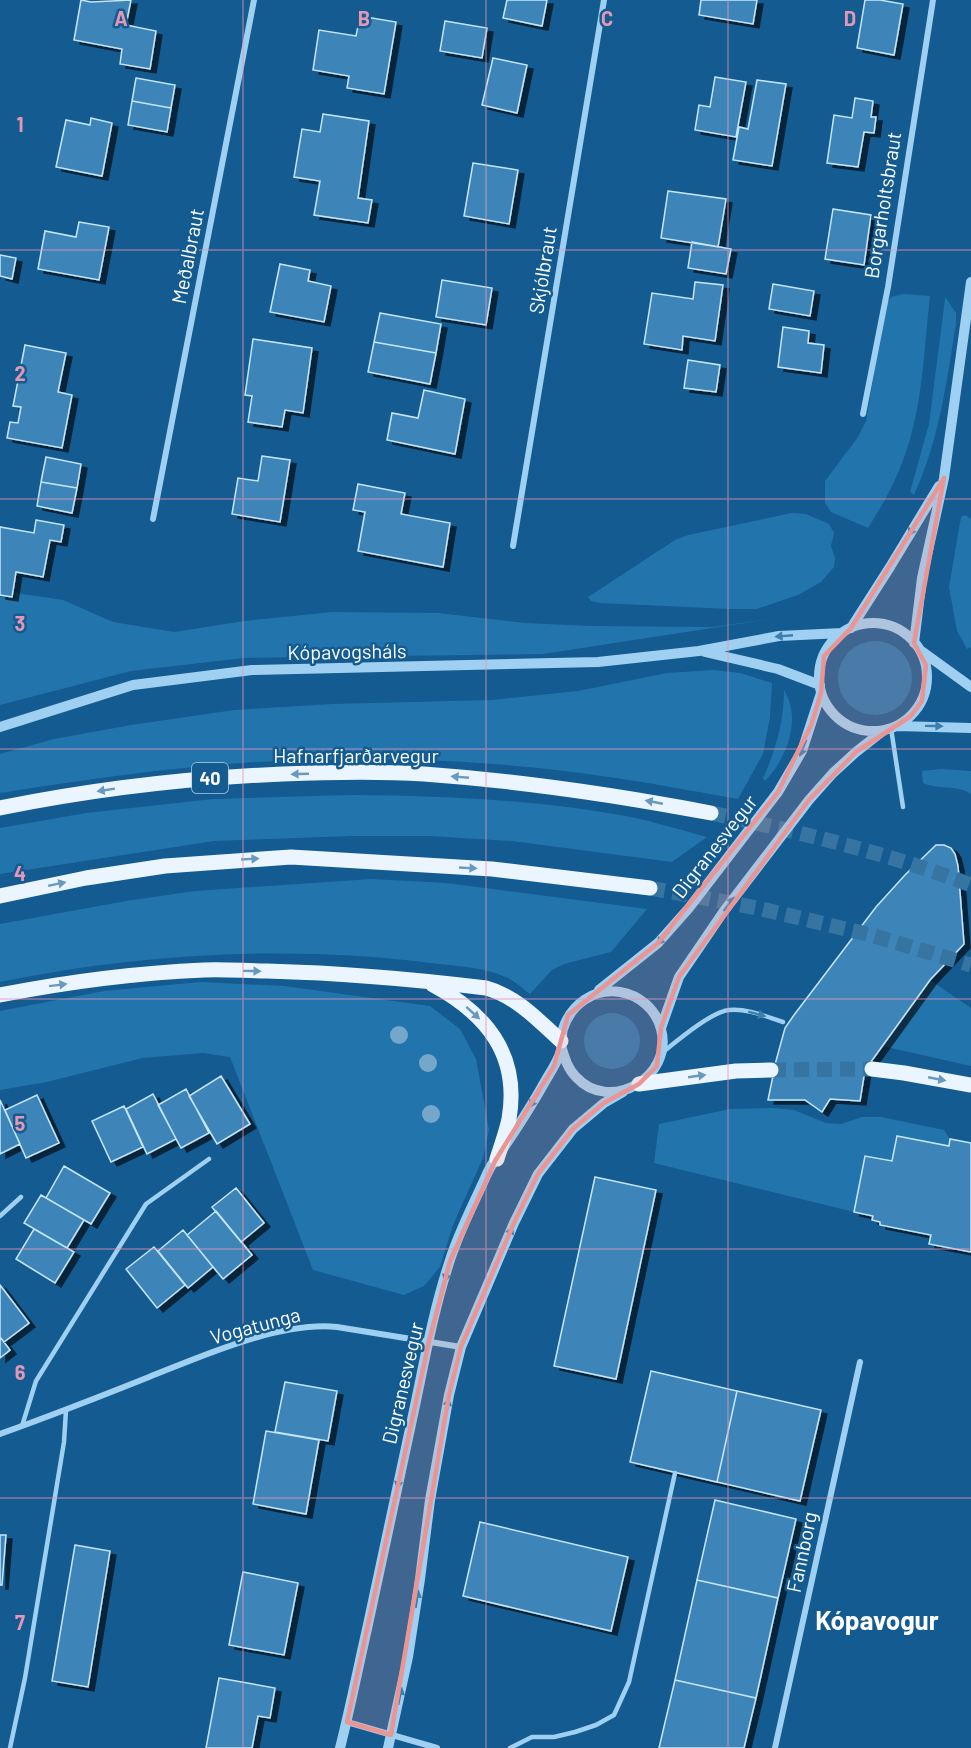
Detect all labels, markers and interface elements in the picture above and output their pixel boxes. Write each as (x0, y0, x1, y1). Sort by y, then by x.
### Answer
text: A (114, 6, 128, 30)
text: B (358, 6, 370, 30)
text: C (601, 6, 613, 30)
text: D (844, 6, 856, 30)
text: 1 (16, 112, 24, 136)
street label: Borgarholtsbraut (859, 130, 905, 280)
street label: Meðalbraut (166, 206, 208, 306)
street label: Skjólbraut (523, 225, 561, 315)
text: 2 (14, 361, 26, 385)
one-way arrow (909, 520, 919, 537)
text: 3 (15, 611, 25, 635)
one-way arrow (774, 631, 793, 641)
street label: Kópavogsháls (287, 638, 407, 664)
one-way arrow (924, 721, 943, 730)
one-way arrow (798, 739, 807, 757)
street label: Hafnarfjarðarvegur (273, 743, 439, 767)
road number: 40 (192, 763, 228, 793)
one-way arrow (291, 769, 310, 778)
one-way arrow (451, 772, 470, 782)
one-way arrow (96, 785, 115, 794)
street label: Digranesvegur (666, 790, 762, 902)
one-way arrow (644, 797, 663, 806)
one-way arrow (241, 855, 260, 864)
text: 4 (14, 861, 26, 885)
one-way arrow (459, 863, 478, 872)
one-way arrow (48, 879, 67, 888)
one-way arrow (723, 897, 735, 912)
one-way arrow (656, 931, 670, 946)
one-way arrow (242, 966, 261, 976)
one-way arrow (48, 980, 67, 989)
one-way arrow (466, 1005, 480, 1019)
one-way arrow (748, 1010, 766, 1020)
one-way arrow (688, 1071, 707, 1080)
one-way arrow (928, 1075, 947, 1084)
one-way arrow (528, 1092, 539, 1108)
text: 5 (15, 1111, 26, 1135)
one-way arrow (505, 1226, 514, 1244)
one-way arrow (441, 1264, 451, 1282)
street label: Vogatunga (207, 1301, 303, 1349)
street label: Digranesvegur (376, 1320, 428, 1446)
text: 6 (15, 1360, 26, 1384)
one-way arrow (443, 1397, 452, 1416)
one-way arrow (394, 1471, 403, 1490)
street label: Fannborg (781, 1509, 821, 1595)
one-way arrow (413, 1590, 422, 1609)
district label: Kópavogur (815, 1604, 939, 1635)
text: 7 (15, 1610, 25, 1634)
one-way arrow (395, 1687, 405, 1705)

